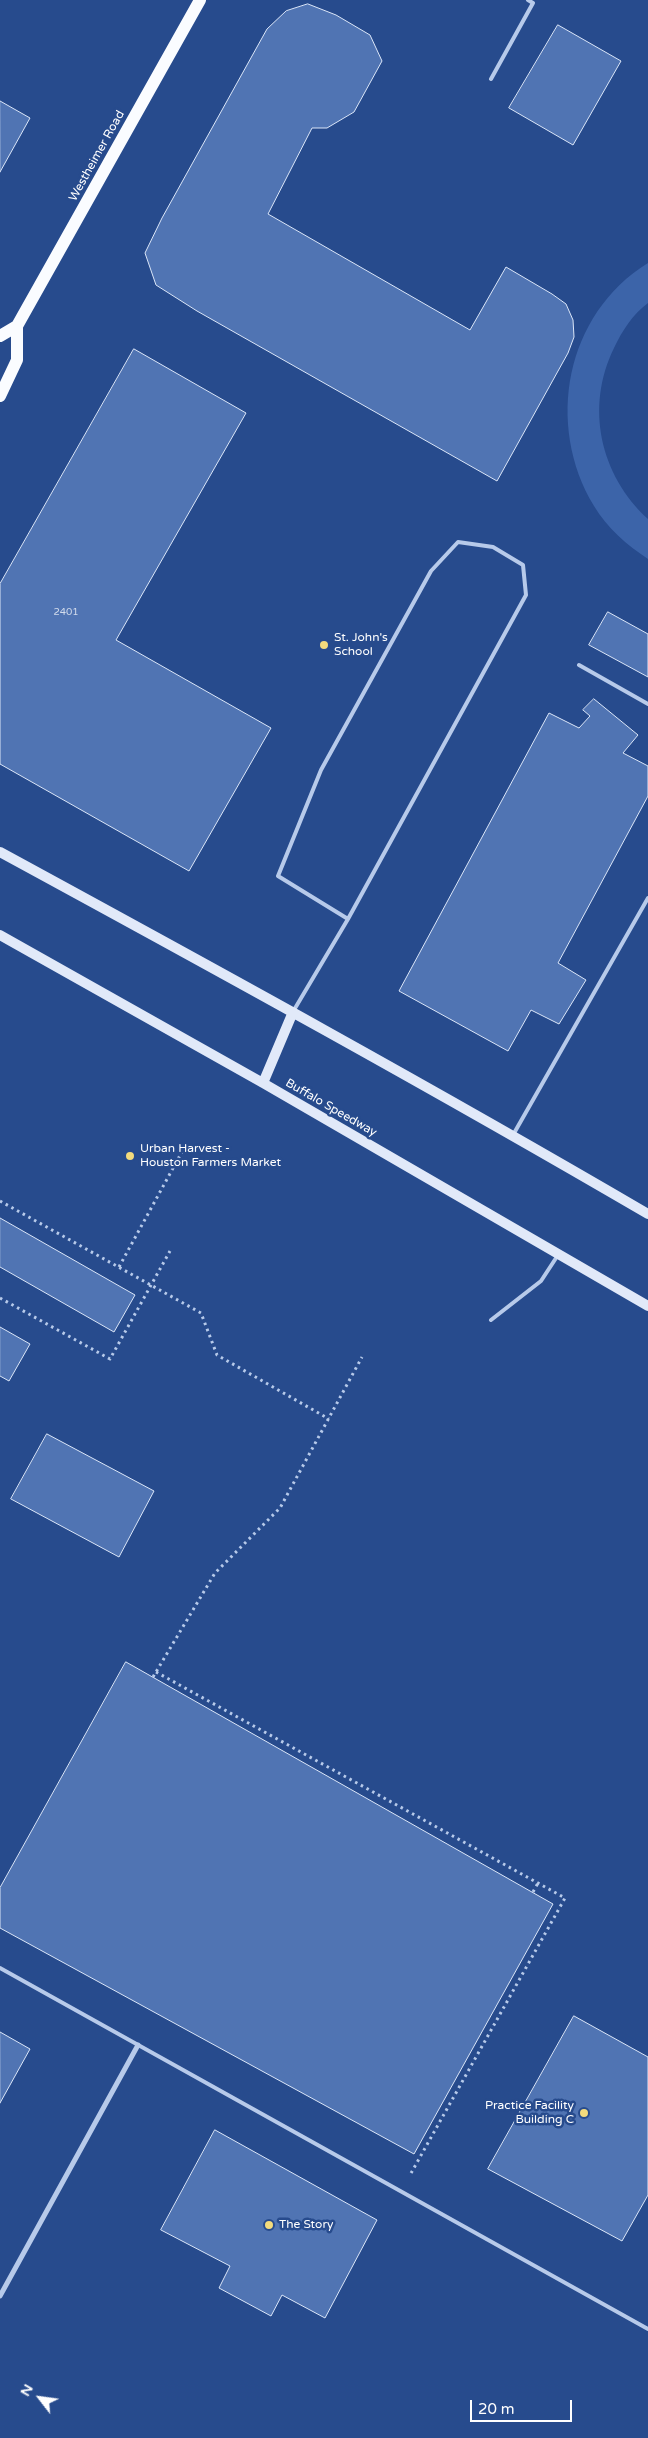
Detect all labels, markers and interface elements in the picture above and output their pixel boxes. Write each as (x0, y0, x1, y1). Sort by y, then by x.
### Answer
street label: Westheimer Road (66, 108, 128, 204)
house number: 2401 (53, 606, 79, 618)
place label: St. John's School (334, 631, 388, 659)
marker: St. John's School (318, 639, 330, 651)
street label: Buffalo Speedway (283, 1076, 379, 1140)
place label: Urban Harvest - Houston Farmers Market (140, 1142, 281, 1170)
marker: Urban Harvest - Houston Farmers Market (124, 1150, 136, 1162)
place label: Practice Facility Building C (485, 2099, 574, 2127)
marker: Practice Facility Building C (578, 2107, 590, 2119)
place label: The Story (279, 2218, 333, 2232)
marker: The Story (263, 2219, 275, 2231)
north arrow (15, 2373, 65, 2423)
text: N (16, 2381, 37, 2399)
scale bar (473, 2390, 576, 2422)
text: 20 m (478, 2400, 515, 2418)

